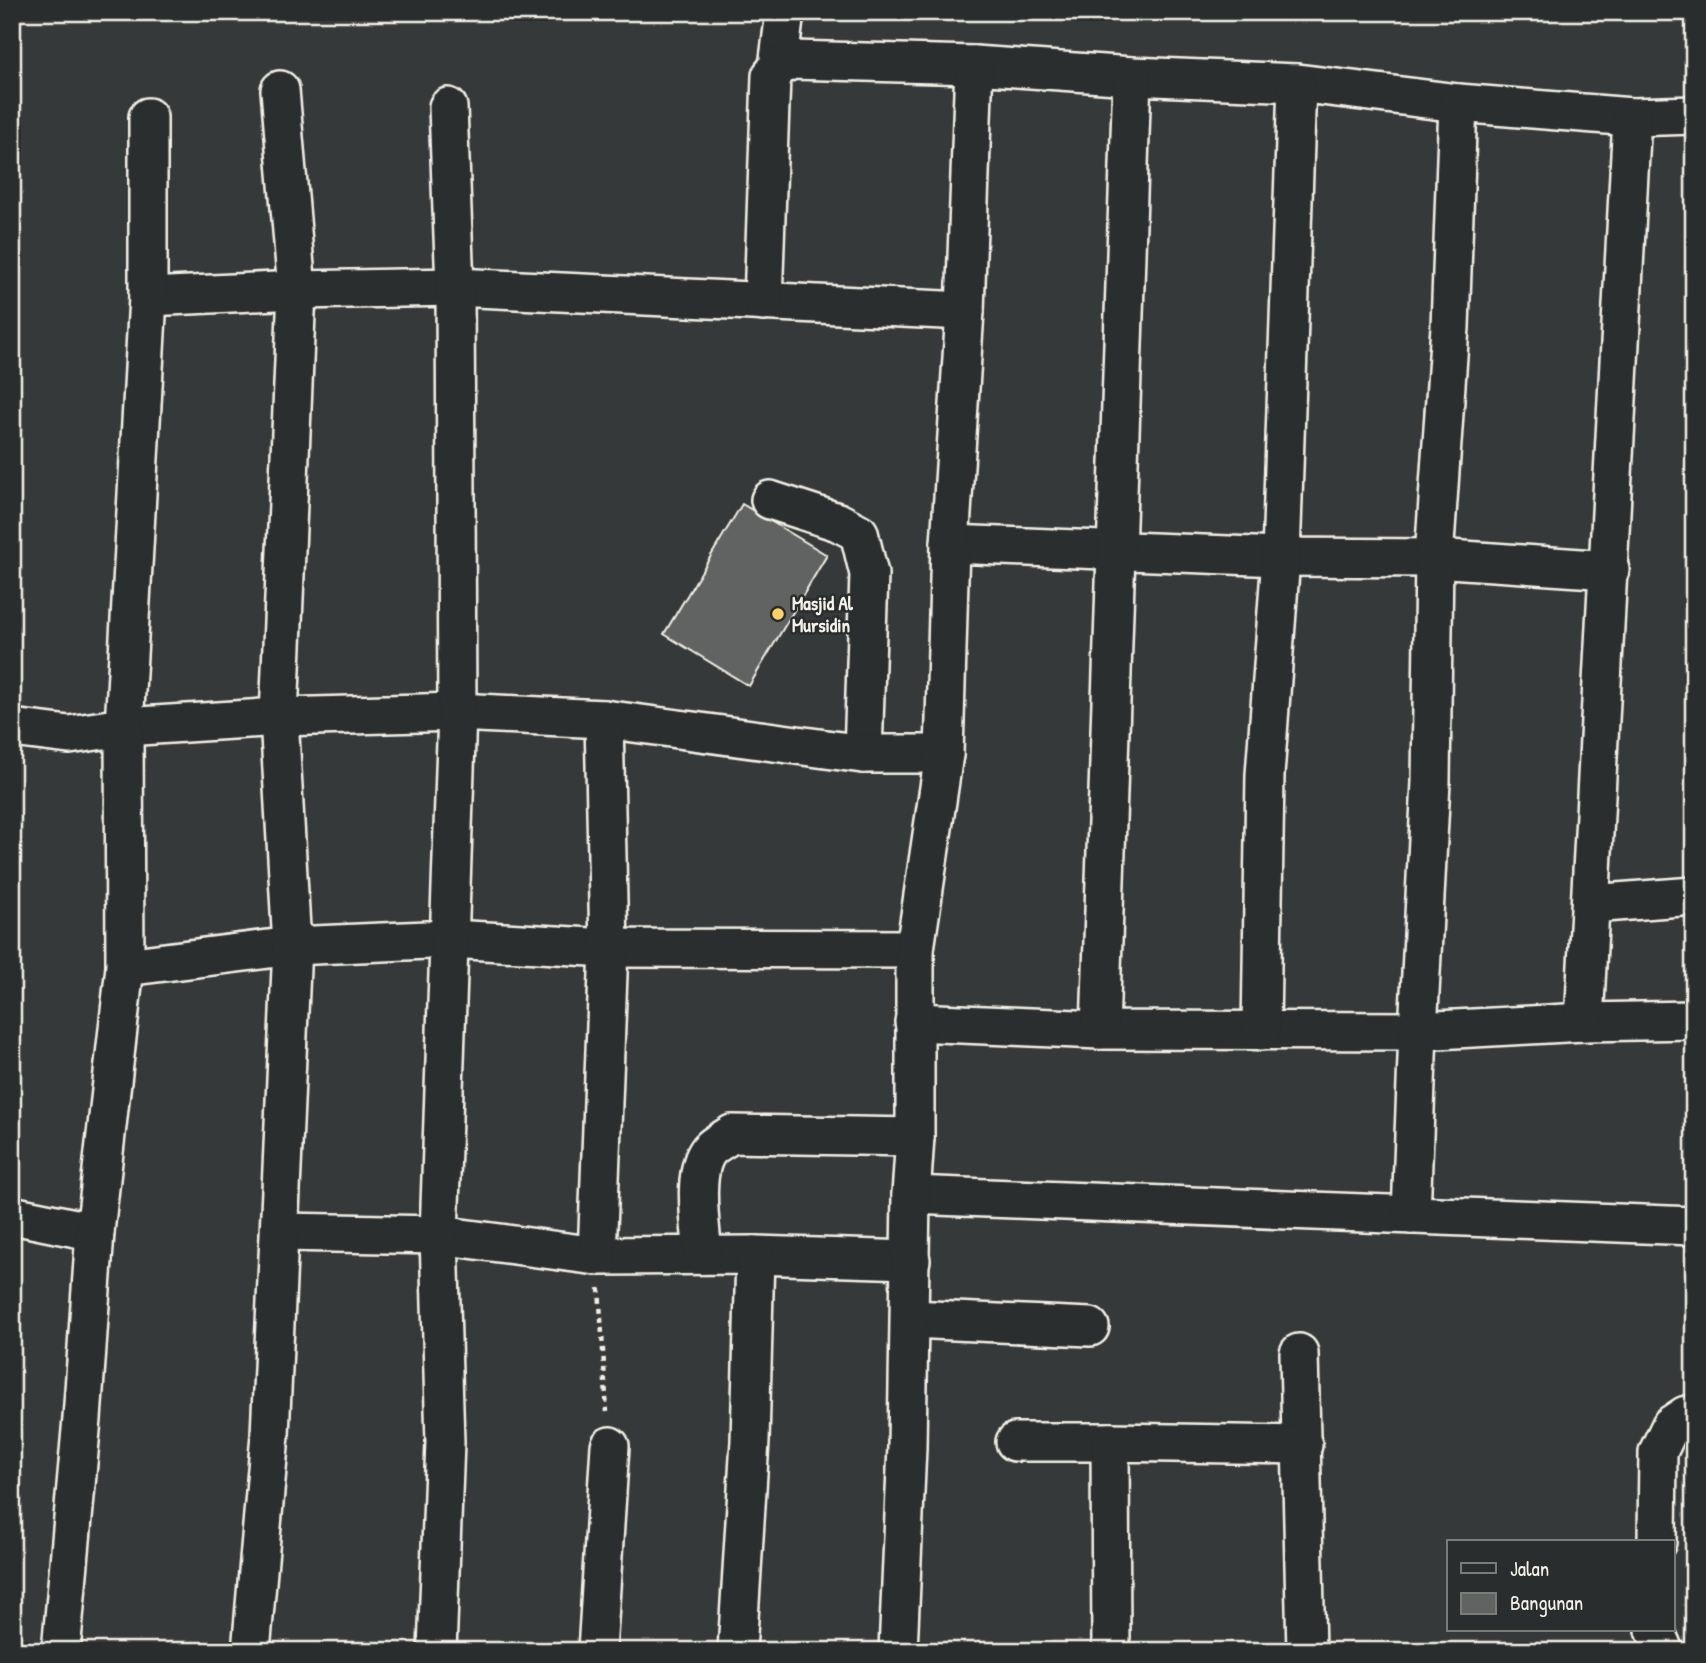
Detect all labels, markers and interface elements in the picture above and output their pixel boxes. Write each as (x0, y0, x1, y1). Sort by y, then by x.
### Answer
place label: Masjid Al Mursidin (792, 590, 854, 638)
marker: Masjid Al Mursidin (770, 606, 786, 622)
legend (1447, 1540, 1674, 1632)
text: Jalan (1510, 1554, 1549, 1583)
text: Bangunan (1510, 1588, 1583, 1617)

